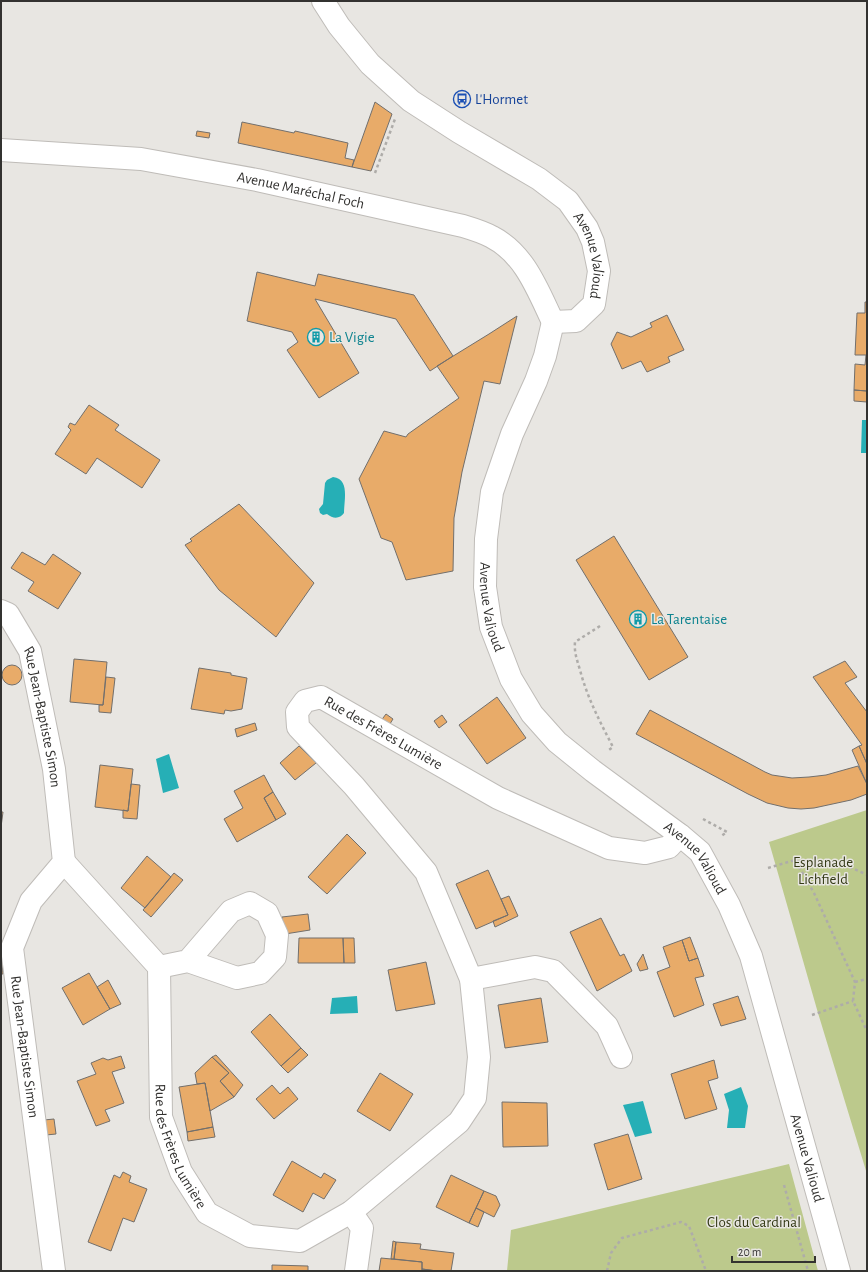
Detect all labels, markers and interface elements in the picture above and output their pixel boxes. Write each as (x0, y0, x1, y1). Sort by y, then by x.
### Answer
bus stop icon: L'Hormet (452, 89, 472, 109)
place label: L'Hormet (475, 92, 528, 107)
street label: Avenue Maréchal Foch (236, 170, 366, 212)
street label: Avenue Valioud (570, 209, 606, 300)
building icon: La Vigie (306, 327, 326, 347)
place label: La Vigie (329, 330, 375, 345)
street label: Avenue Valioud (477, 562, 507, 654)
building icon: La Tarentaise (628, 609, 648, 629)
place label: La Tarentaise (651, 612, 727, 627)
street label: Rue Jean-Baptiste Simon (21, 644, 63, 788)
street label: Rue des Frères Lumière (322, 693, 445, 773)
street label: Avenue Valioud (661, 819, 729, 897)
park label: Esplanade Lichfield (793, 855, 853, 887)
street label: Rue Jean-Baptiste Simon (8, 975, 41, 1119)
street label: Rue des Frères Lumière (153, 1084, 209, 1211)
street label: Avenue Valioud (787, 1112, 826, 1204)
park label: Clos du Cardinal (707, 1215, 801, 1230)
scale bar (732, 1238, 815, 1264)
text: 20 m (738, 1246, 761, 1258)

